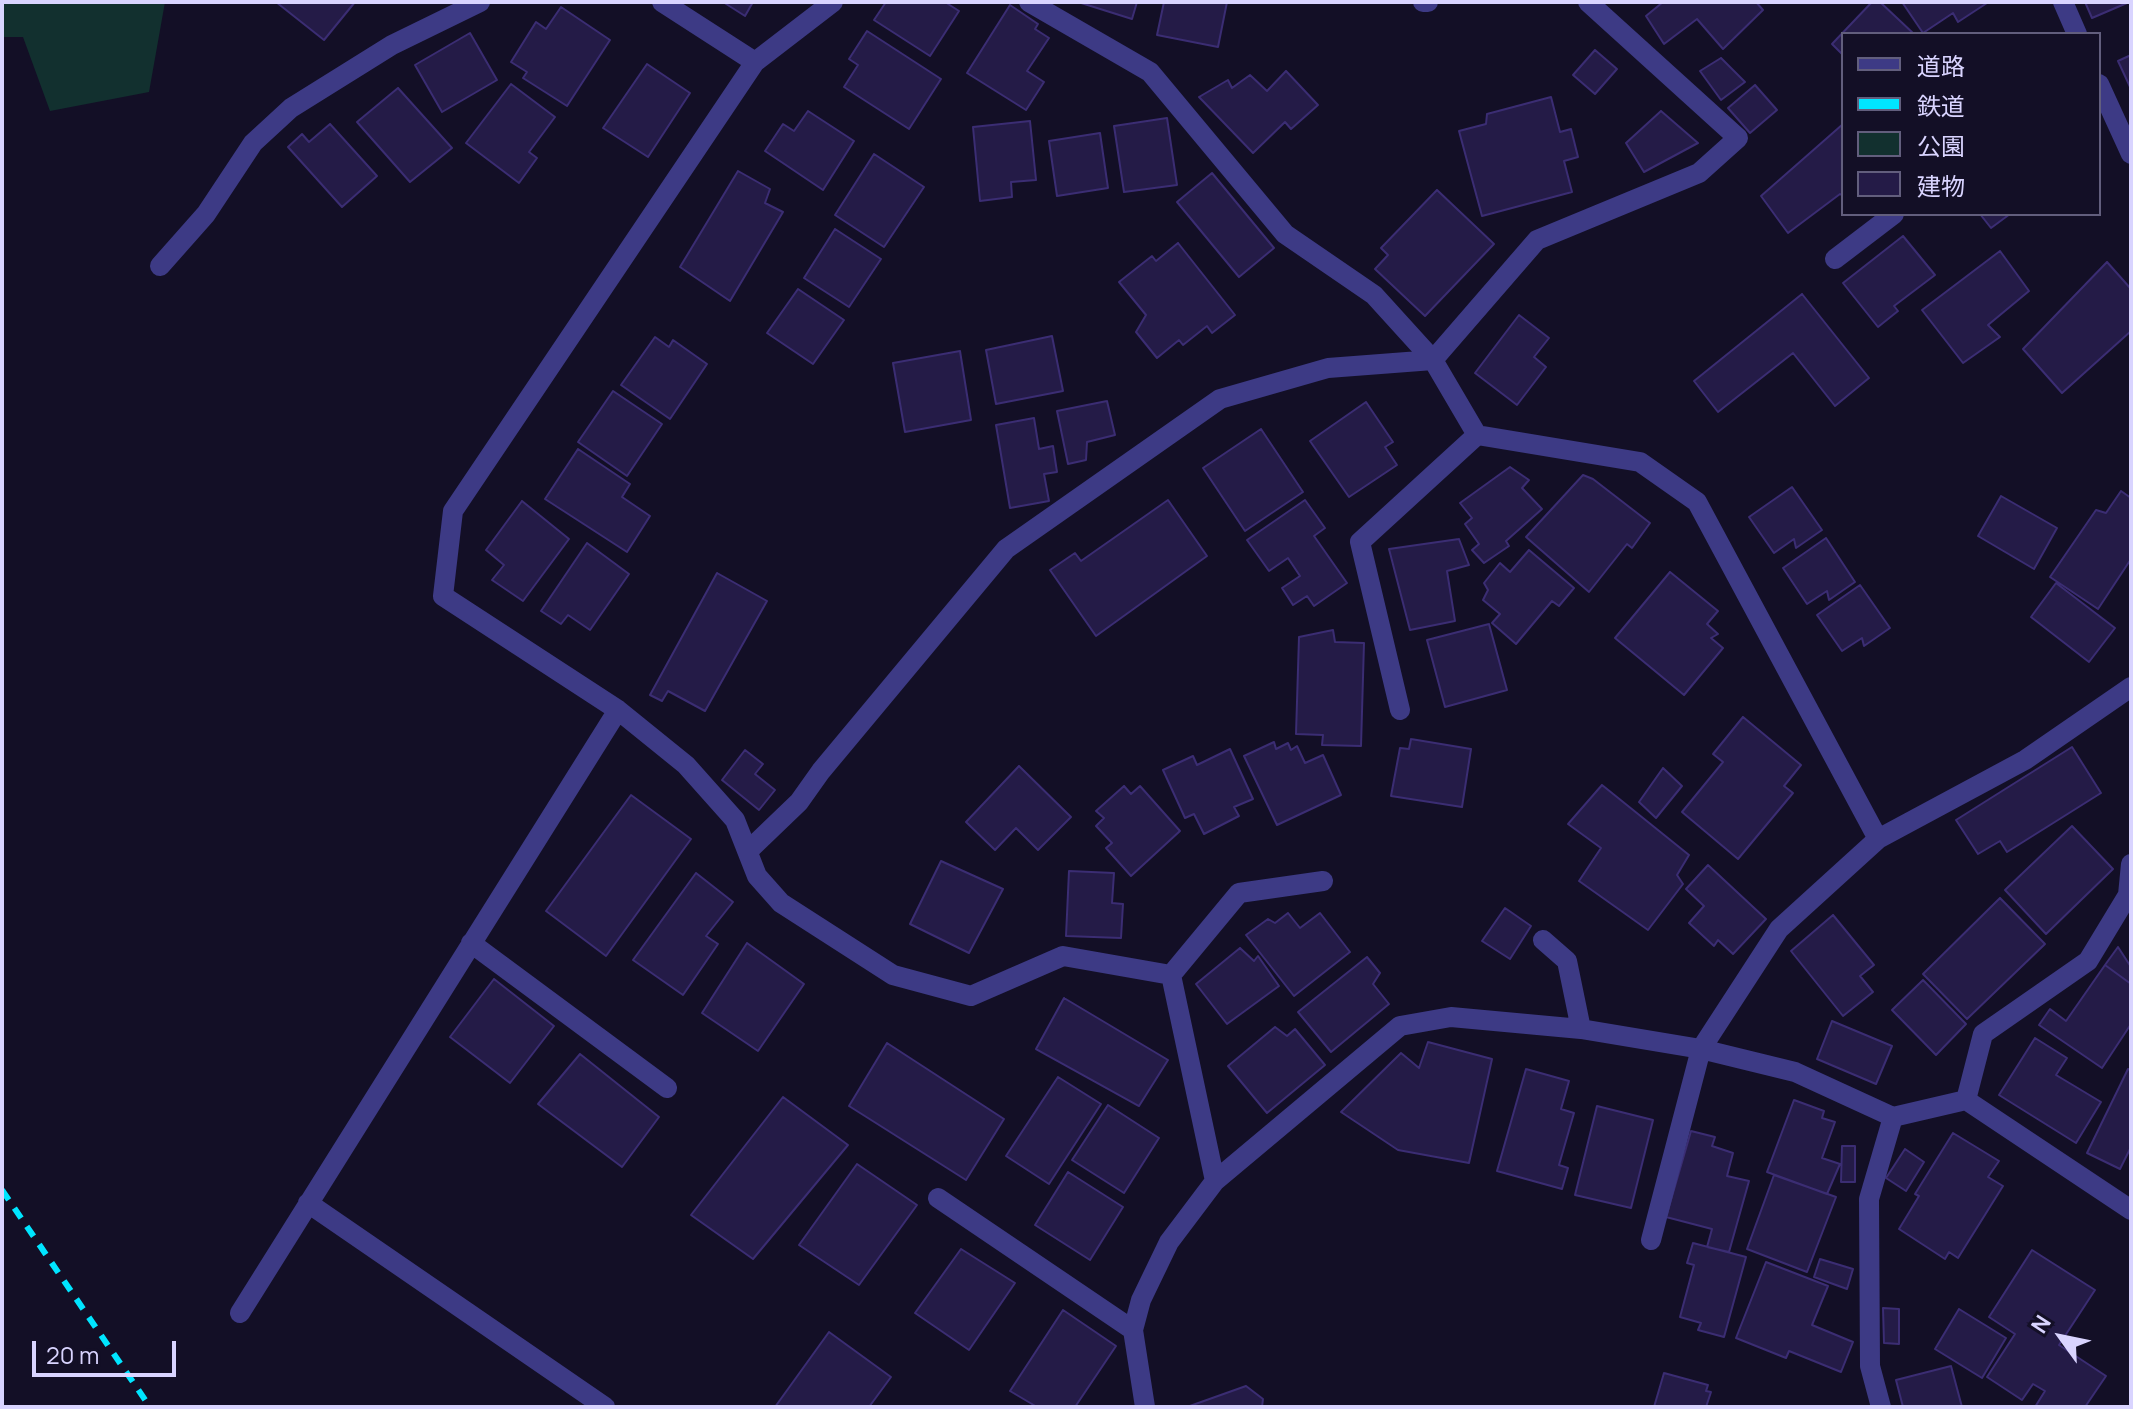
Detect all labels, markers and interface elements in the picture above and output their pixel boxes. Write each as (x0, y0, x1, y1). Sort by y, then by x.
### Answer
legend (1841, 32, 2101, 216)
text: 道路 (1917, 49, 1965, 82)
text: 鉄道 (1917, 89, 1965, 122)
text: 公園 (1917, 129, 1965, 162)
text: 建物 (1917, 169, 1965, 202)
north arrow (2021, 1297, 2101, 1377)
text: N (2024, 1309, 2058, 1339)
scale bar (36, 1325, 180, 1375)
text: 20 m (46, 1338, 99, 1371)

